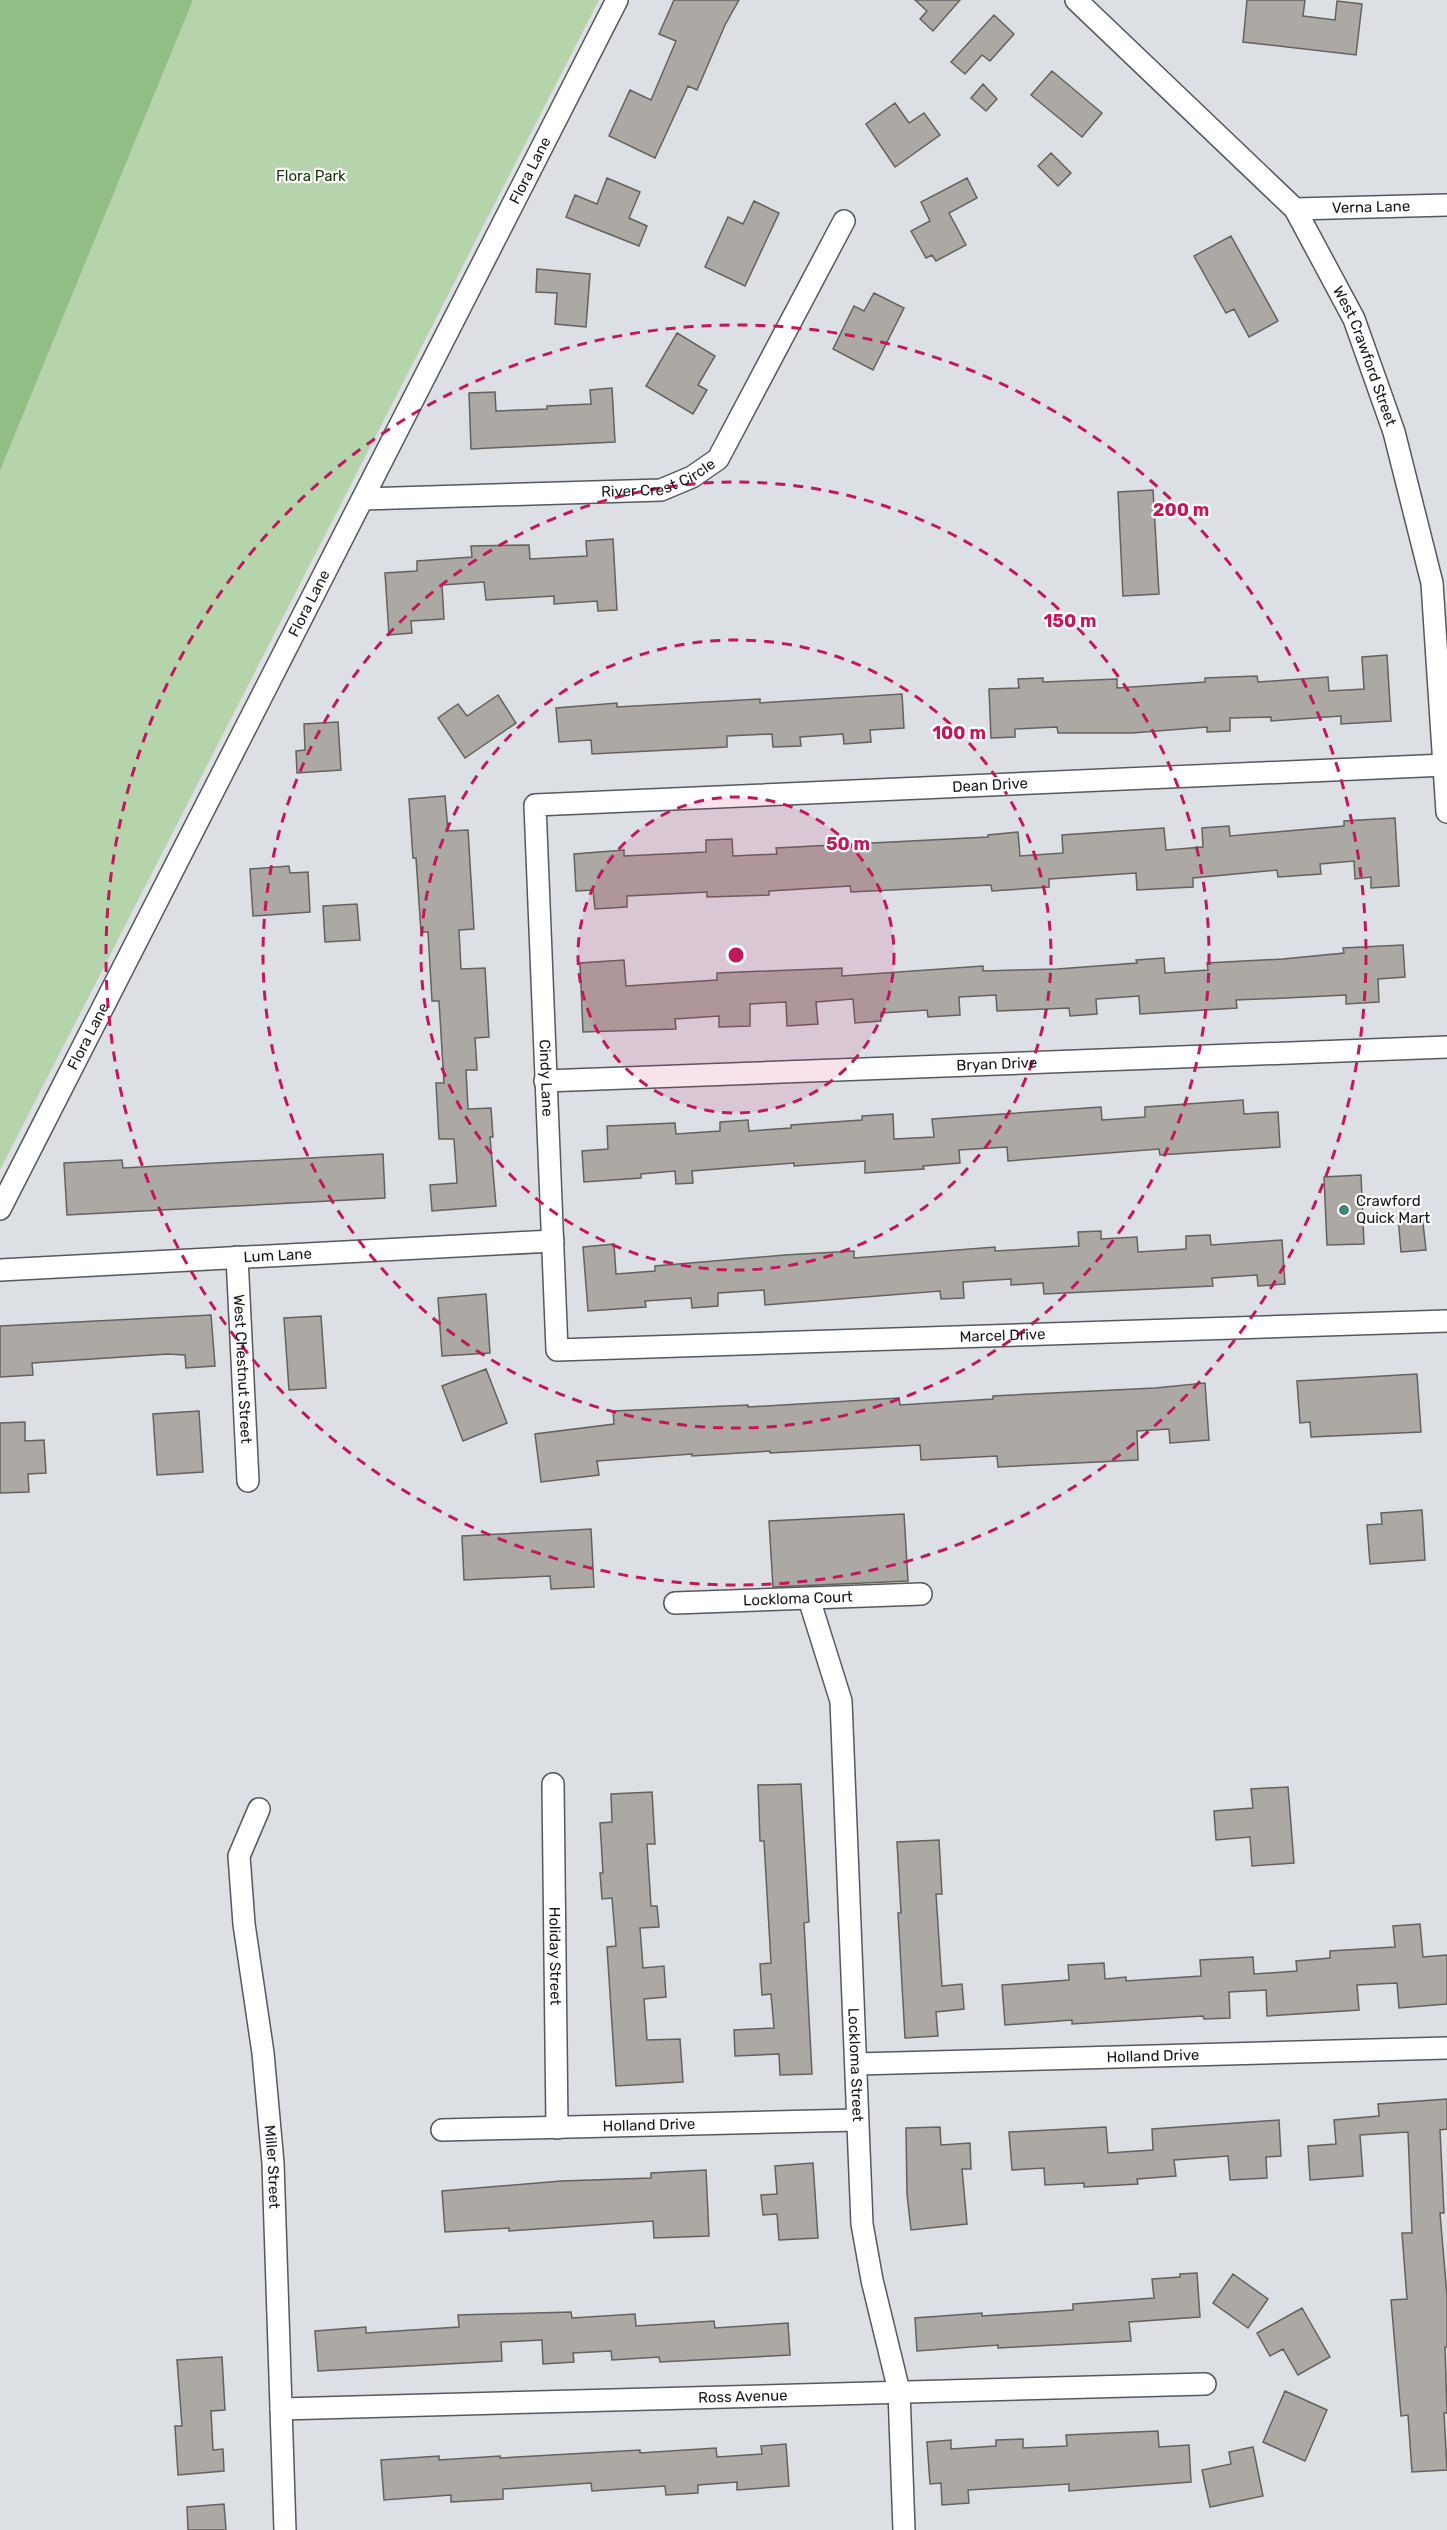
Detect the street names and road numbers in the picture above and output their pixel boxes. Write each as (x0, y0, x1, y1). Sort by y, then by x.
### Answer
street label: Flora Lane (505, 134, 555, 207)
street label: Verna Lane (1332, 197, 1410, 217)
street label: West Crawford Street (1329, 283, 1400, 429)
street label: River Crest Circle (601, 455, 719, 501)
street label: Flora Lane (285, 567, 334, 640)
street label: Dean Drive (952, 774, 1028, 796)
street label: Flora Lane (64, 1000, 113, 1073)
street label: Cindy Lane (535, 1039, 557, 1117)
street label: Bryan Drive (956, 1053, 1037, 1074)
street label: Lum Lane (243, 1245, 312, 1266)
street label: West Chestnut Street (230, 1294, 255, 1444)
street label: Marcel Drive (959, 1325, 1046, 1346)
street label: Lockloma Court (743, 1587, 853, 1610)
street label: Holiday Street (545, 1907, 565, 2006)
street label: Lockloma Street (844, 2008, 867, 2122)
street label: Holland Drive (1106, 2046, 1200, 2066)
street label: Holland Drive (602, 2115, 696, 2135)
street label: Miller Street (261, 2124, 283, 2209)
street label: Ross Avenue (698, 2386, 788, 2407)

